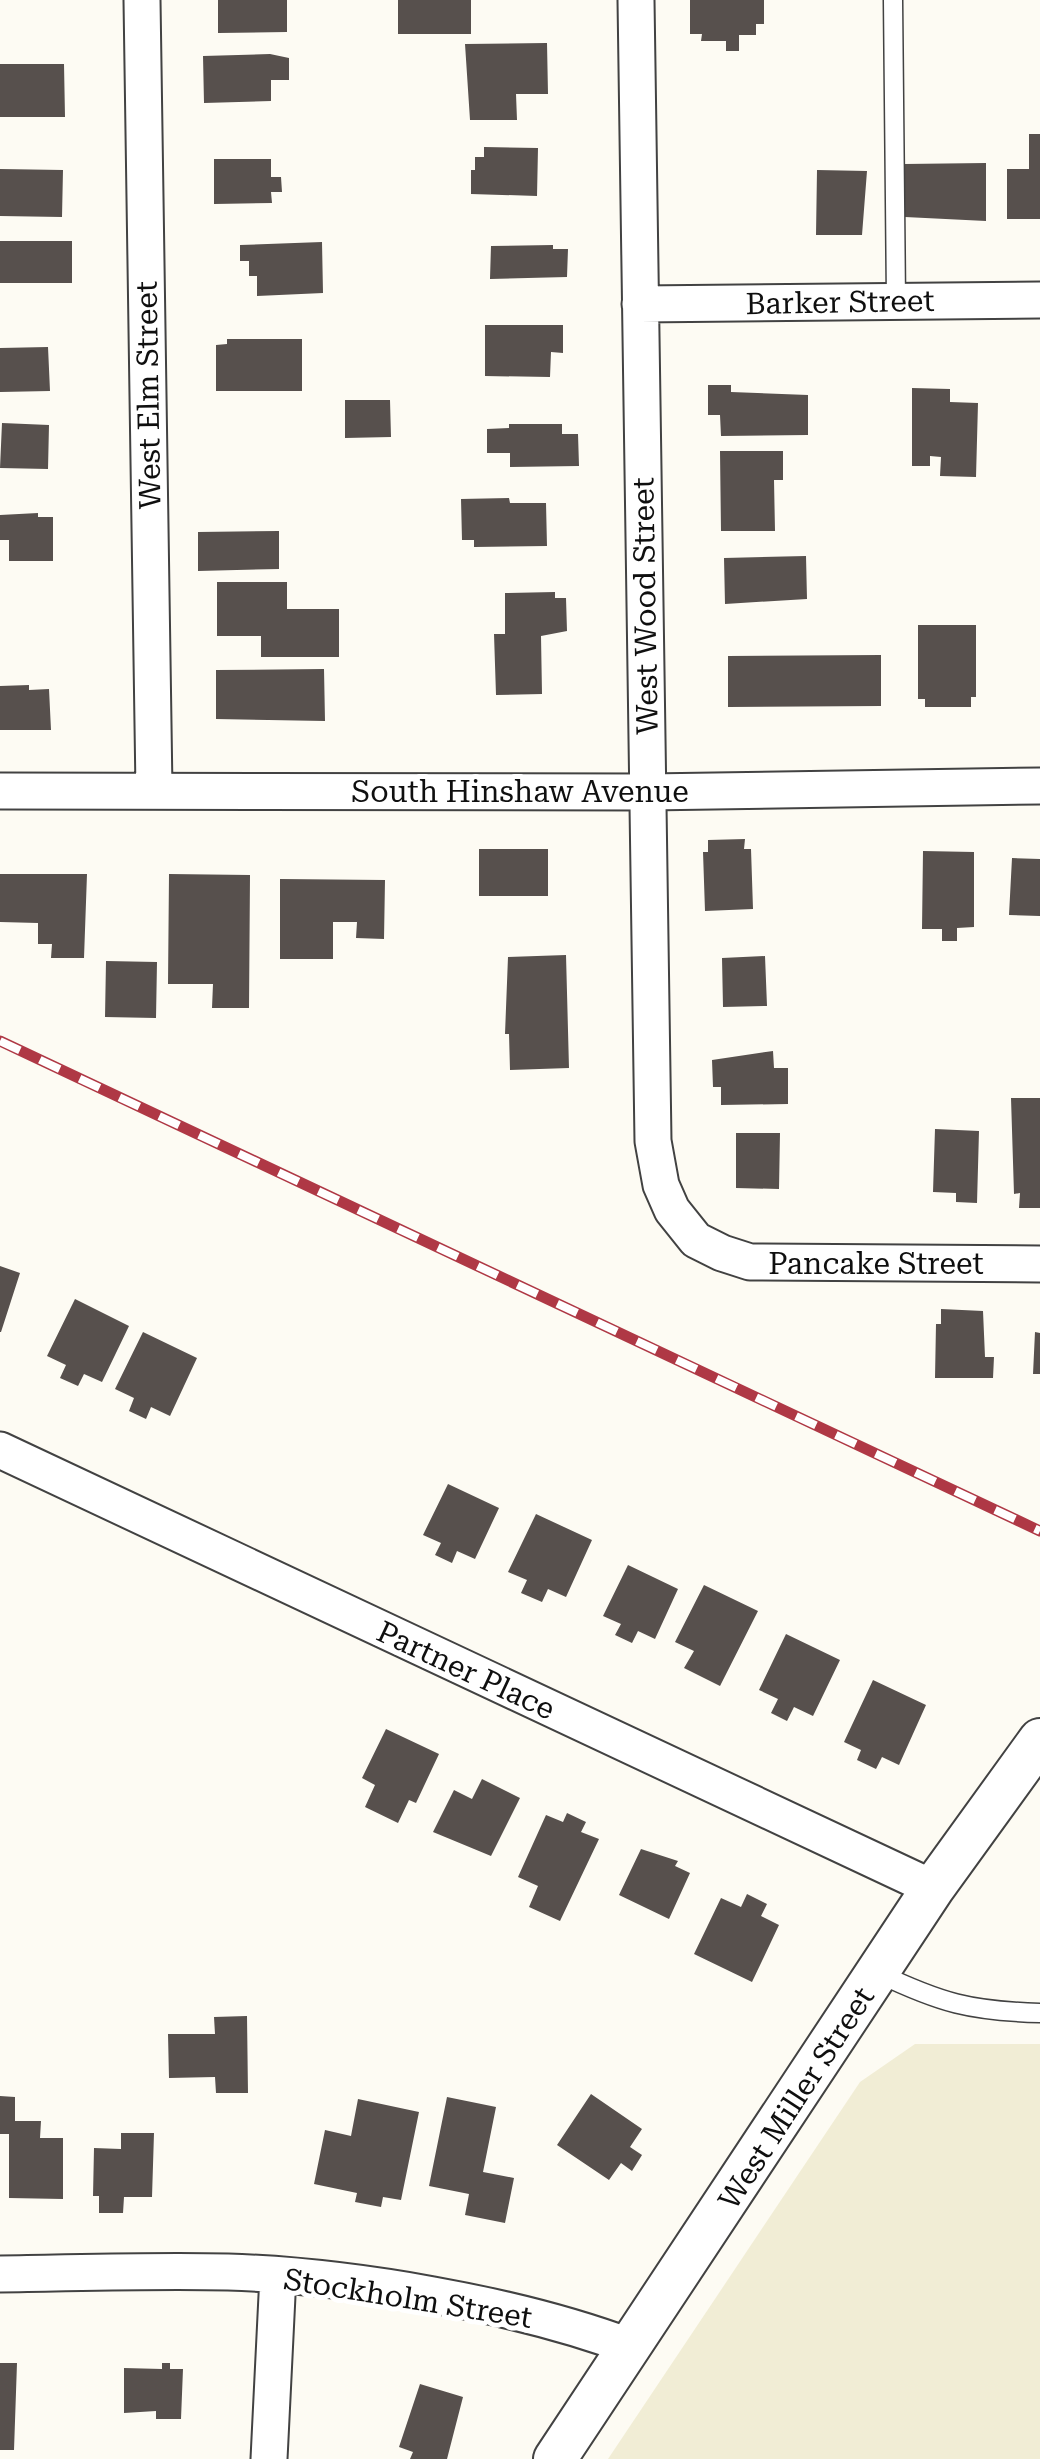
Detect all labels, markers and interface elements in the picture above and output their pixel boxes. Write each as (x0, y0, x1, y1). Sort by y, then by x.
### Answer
street label: West Elm Street (129, 281, 167, 509)
street label: Barker Street (745, 283, 935, 321)
street label: West Wood Street (625, 477, 665, 735)
street label: South Hinshaw Avenue (351, 774, 689, 809)
street label: Pancake Street (768, 1246, 984, 1281)
street label: Partner Place (372, 1614, 560, 1726)
street label: West Miller Street (711, 1980, 881, 2216)
street label: Stockholm Street (281, 2261, 535, 2335)

